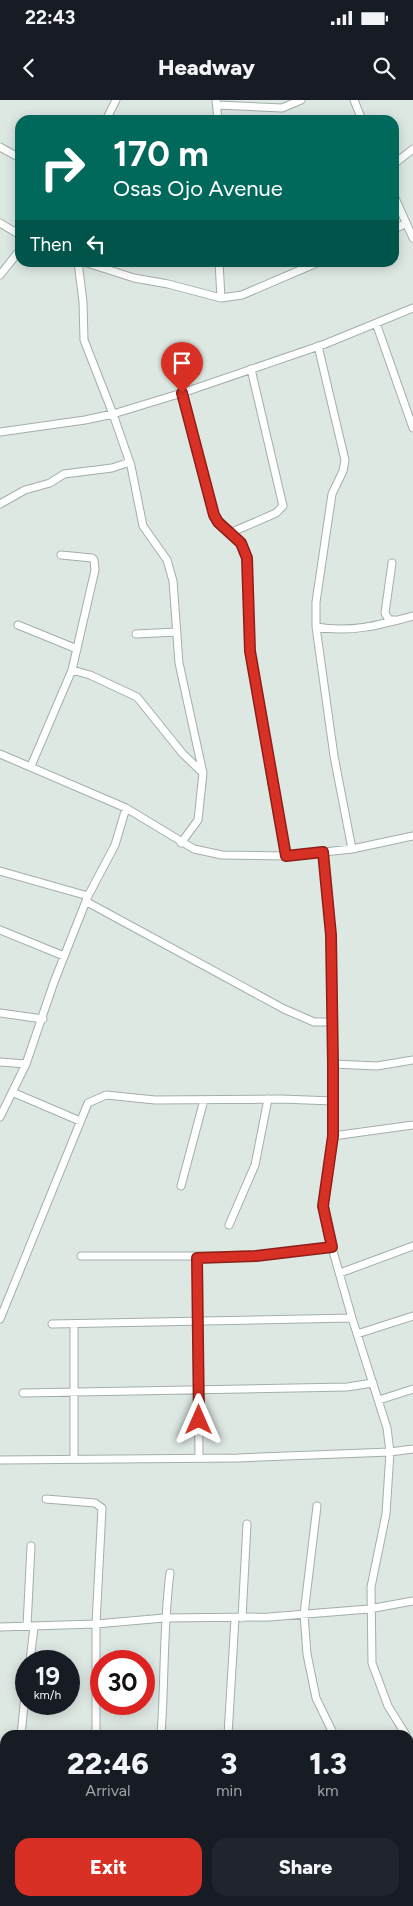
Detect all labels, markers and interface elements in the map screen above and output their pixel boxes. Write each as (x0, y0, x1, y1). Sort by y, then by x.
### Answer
text: 22:43 (25, 6, 75, 29)
icon: back (15, 54, 43, 82)
text: Headway (158, 54, 255, 81)
icon: search (370, 54, 398, 82)
text: 170 m (113, 133, 209, 175)
icon: right (30, 135, 95, 200)
text: Osas Ojo Avenue (113, 175, 283, 202)
icon: left (82, 230, 110, 258)
text: Then (30, 233, 72, 256)
pin (161, 342, 203, 393)
icon: arrive (168, 349, 196, 377)
position arrow (172, 1393, 224, 1445)
speed limit sign: 30 (90, 1650, 155, 1715)
text: 19 (35, 1661, 60, 1691)
text: km/h (34, 1688, 61, 1702)
text: 22:46 (67, 1745, 149, 1782)
text: 3 (221, 1745, 237, 1782)
text: 1.3 (309, 1745, 347, 1782)
text: Arrival (85, 1781, 131, 1800)
text: min (216, 1781, 242, 1800)
text: km (317, 1781, 339, 1800)
button: Exit (15, 1838, 202, 1896)
button: Share (212, 1838, 399, 1896)

